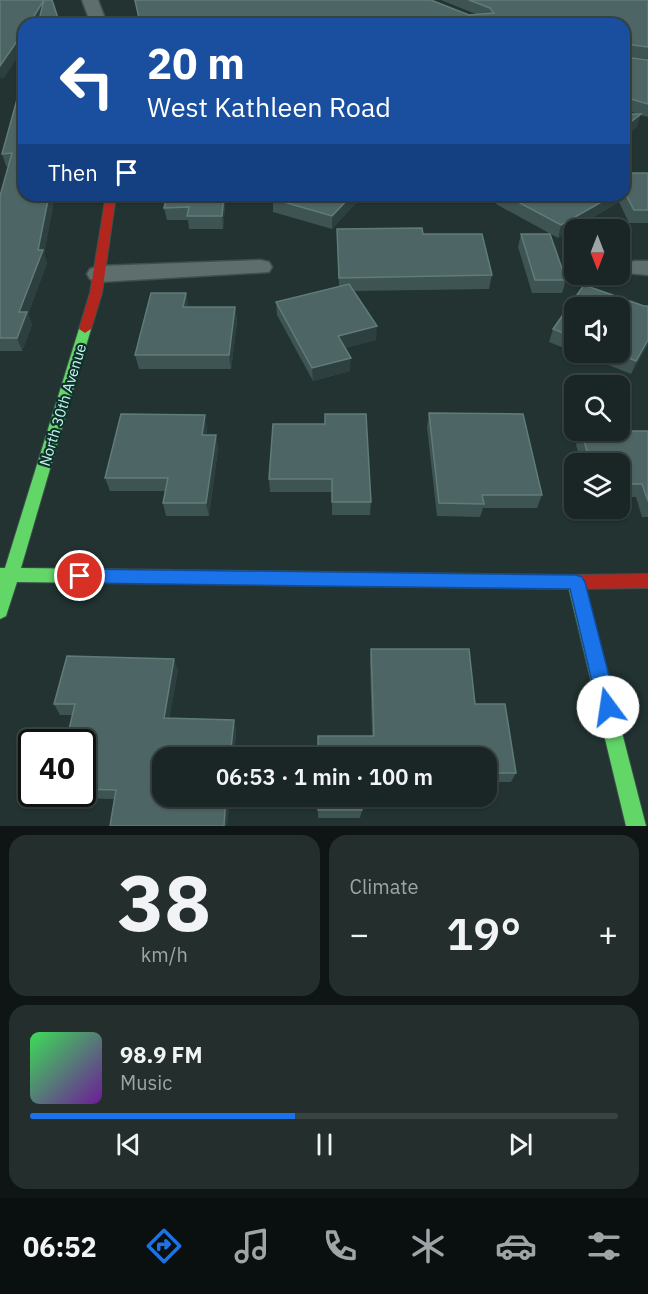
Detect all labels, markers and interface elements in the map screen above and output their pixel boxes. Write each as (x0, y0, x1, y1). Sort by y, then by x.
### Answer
text: 20 m (147, 36, 245, 91)
icon: left (48, 42, 126, 120)
text: West Kathleen Road (147, 89, 391, 124)
icon: arrive (110, 156, 143, 189)
text: Then (48, 158, 98, 187)
north arrow (564, 219, 630, 285)
map controls (564, 219, 630, 519)
button: sound (564, 297, 630, 363)
street label: North 30th Avenue (35, 341, 90, 469)
button: search (564, 375, 630, 441)
button: layers (564, 453, 630, 519)
pin (54, 550, 105, 601)
icon: arrive (63, 559, 96, 592)
position arrow (576, 675, 640, 739)
speed limit sign: 40 (18, 729, 96, 807)
text: 06:53 · 1 min · 100 m (216, 762, 433, 791)
text: 38 (117, 851, 211, 952)
text: Climate (350, 873, 418, 900)
text: 19° (446, 904, 521, 962)
text: − (350, 912, 369, 955)
text: + (598, 912, 618, 955)
text: km/h (141, 941, 188, 968)
text: 98.9 FM (120, 1040, 203, 1069)
text: Music (120, 1069, 172, 1096)
icon: previous (112, 1128, 145, 1161)
icon: pause (308, 1128, 341, 1161)
icon: next (504, 1128, 537, 1161)
icon: directions (143, 1225, 185, 1267)
icon: music (231, 1225, 273, 1267)
icon: phone (319, 1225, 361, 1267)
icon: climate (407, 1225, 449, 1267)
icon: car (495, 1225, 537, 1267)
icon: filters (583, 1225, 625, 1267)
text: 06:52 (23, 1229, 97, 1264)

